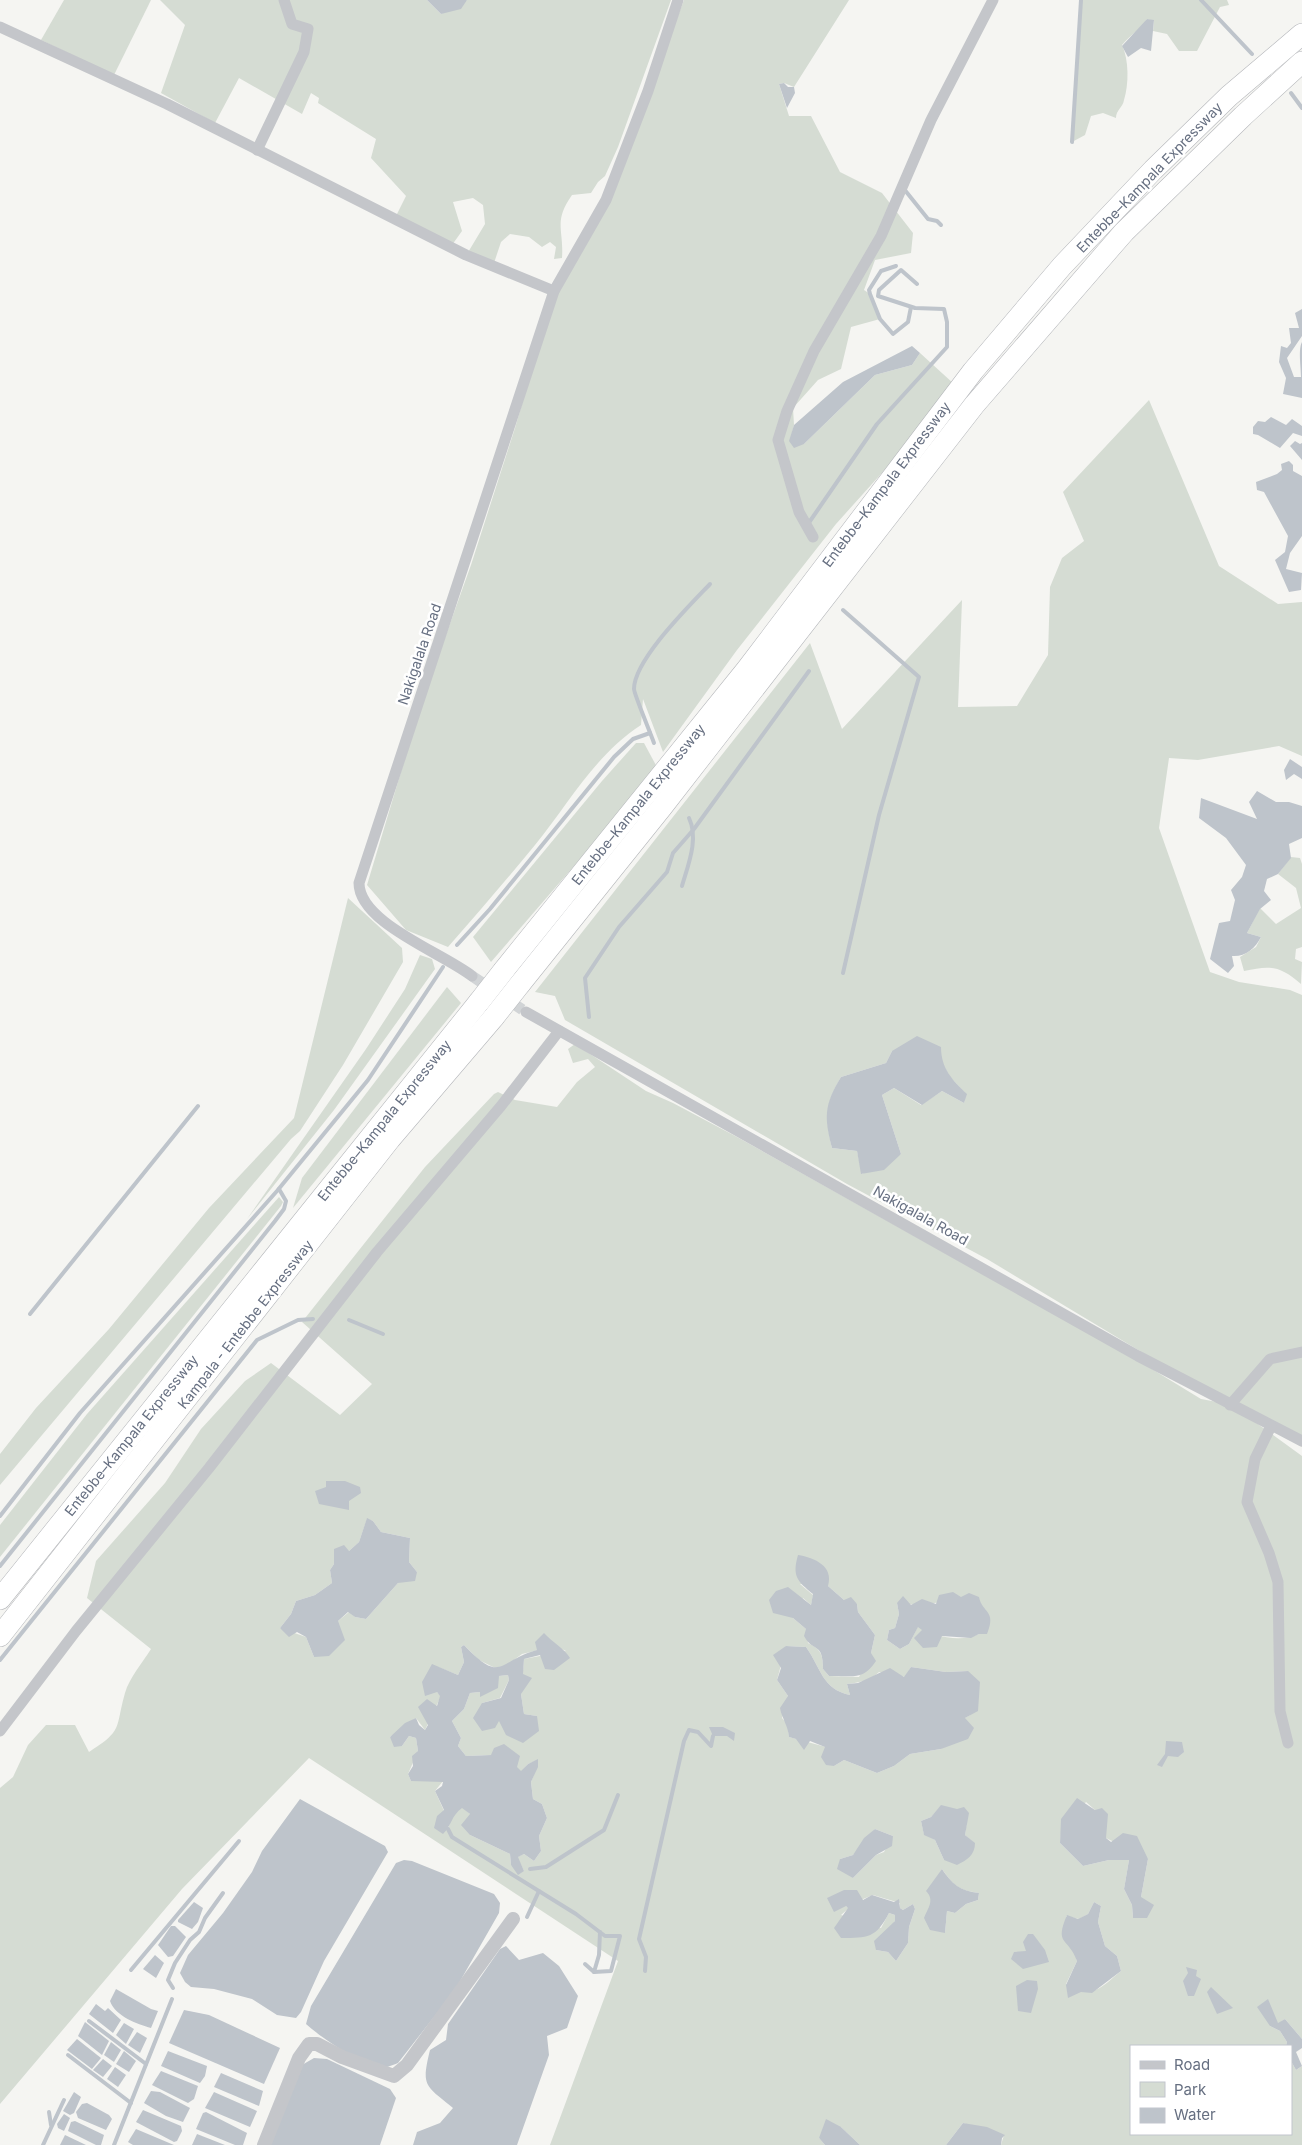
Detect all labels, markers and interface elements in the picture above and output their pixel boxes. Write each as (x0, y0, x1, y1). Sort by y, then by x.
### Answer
street label: Entebbe–Kampala Expressway (1073, 98, 1226, 256)
street label: Entebbe–Kampala Expressway (818, 398, 954, 570)
street label: Nakigalala Road (394, 601, 444, 707)
street label: Entebbe–Kampala Expressway (568, 720, 708, 888)
street label: Entebbe–Kampala Expressway (314, 1036, 454, 1204)
street label: Nakigalala Road (870, 1182, 972, 1248)
street label: Kampala - Entebbe Expressway (174, 1236, 316, 1412)
street label: Entebbe–Kampala Expressway (61, 1351, 201, 1519)
legend (1130, 2045, 1292, 2135)
text: Road (1174, 2055, 1210, 2074)
text: Park (1174, 2080, 1207, 2099)
text: Water (1174, 2105, 1216, 2124)

